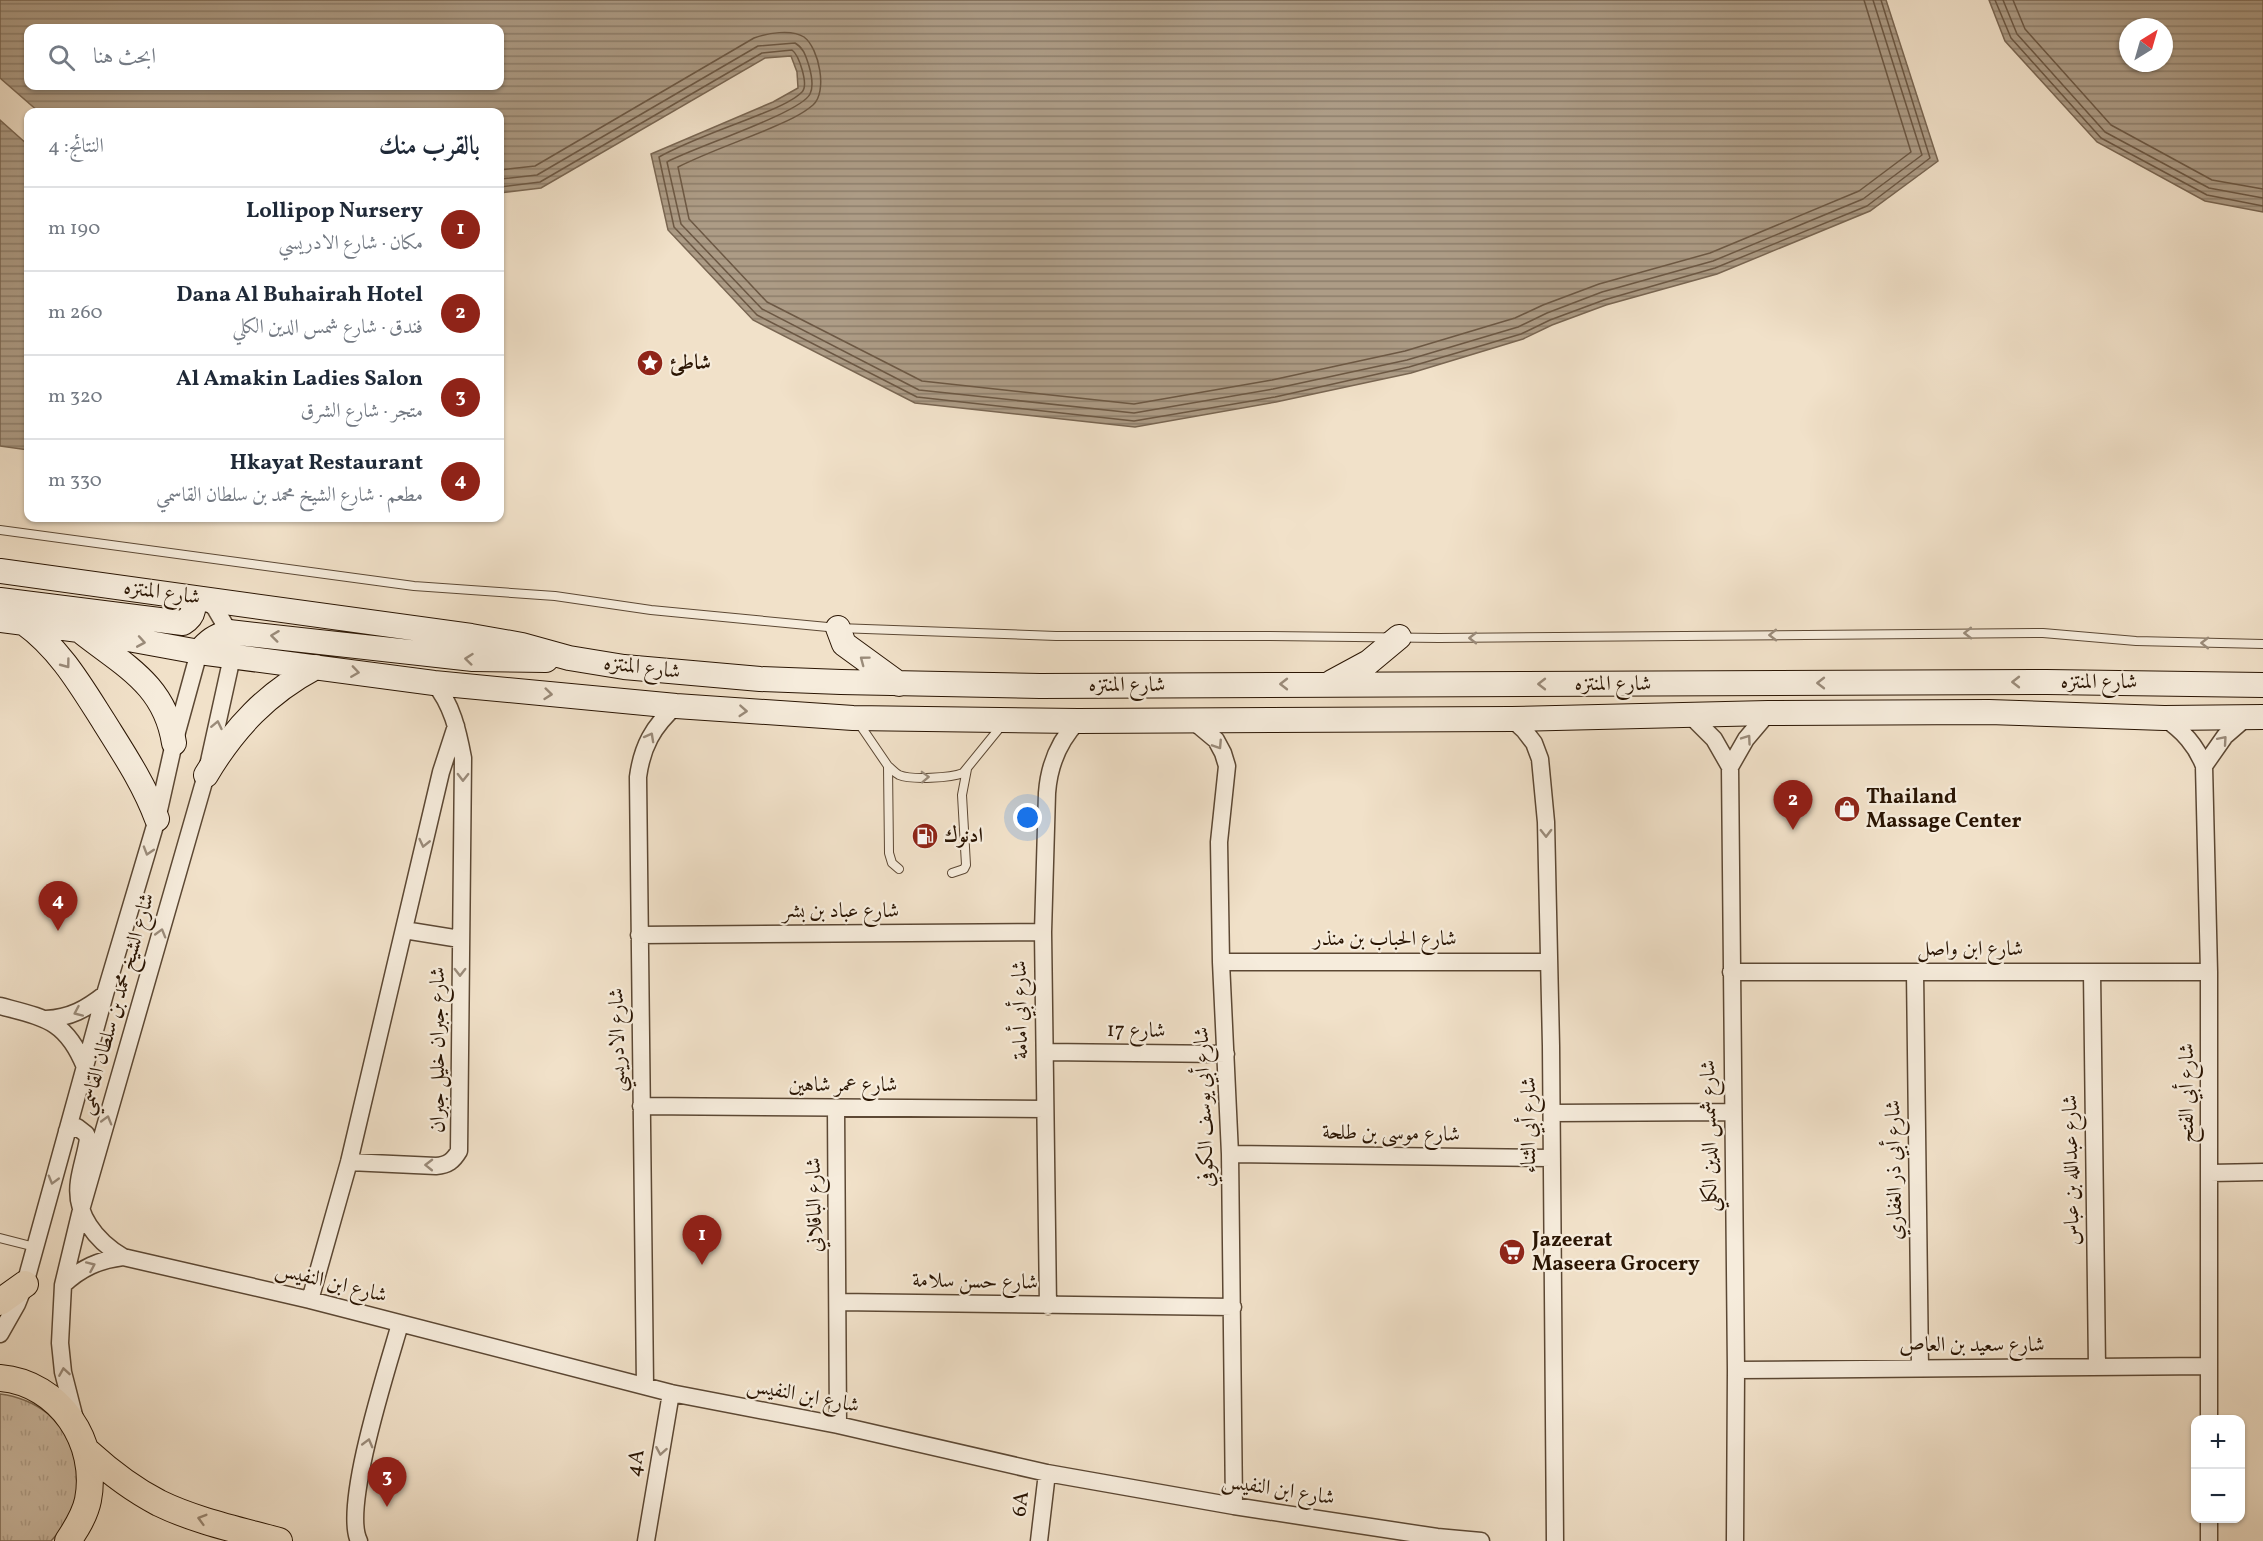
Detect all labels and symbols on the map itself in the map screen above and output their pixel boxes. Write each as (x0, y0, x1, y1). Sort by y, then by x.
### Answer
north arrow (2119, 18, 2173, 72)
place icon: شاطئ (635, 348, 665, 378)
place label: شاطئ (670, 349, 711, 378)
street label: شارع المنتزه (122, 573, 202, 615)
one-way arrow (1963, 627, 1972, 640)
one-way arrow (1768, 629, 1777, 641)
one-way arrow (271, 631, 280, 643)
one-way arrow (1468, 632, 1477, 644)
one-way arrow (136, 635, 145, 647)
one-way arrow (2200, 636, 2209, 649)
street label: شارع المنتزه (602, 649, 682, 689)
one-way arrow (465, 653, 474, 666)
one-way arrow (859, 656, 870, 667)
one-way arrow (58, 657, 69, 668)
one-way arrow (350, 665, 359, 678)
street label: شارع المنتزه (2060, 668, 2138, 699)
street label: شارع المنتزه (1574, 670, 1652, 701)
street label: شارع المنتزه (1088, 671, 1166, 702)
one-way arrow (2011, 676, 2020, 689)
one-way arrow (1816, 677, 1825, 689)
one-way arrow (1279, 678, 1288, 690)
one-way arrow (1537, 678, 1546, 690)
one-way arrow (544, 687, 553, 700)
one-way arrow (738, 704, 747, 717)
one-way arrow (210, 720, 223, 730)
one-way arrow (643, 733, 654, 744)
one-way arrow (1740, 735, 1751, 746)
one-way arrow (2216, 736, 2227, 746)
one-way arrow (1210, 739, 1222, 749)
one-way arrow (921, 770, 930, 783)
one-way arrow (456, 772, 469, 781)
pin: 2 (1774, 780, 1812, 830)
place label: Thailand Massage Center (1866, 783, 2022, 836)
shop icon: Thailand Massage Center (1832, 794, 1862, 824)
your location (1013, 803, 1042, 832)
fuel station icon: ادنوك (910, 821, 940, 851)
place label: ادنوك (944, 822, 983, 851)
one-way arrow (1540, 829, 1553, 838)
one-way arrow (419, 838, 432, 848)
one-way arrow (143, 845, 155, 856)
pin: 4 (38, 882, 78, 931)
street label: شارع الشيخ محمد بن سلطان القاسمي (71, 890, 166, 1119)
street label: شارع عباد بن بشر (781, 897, 899, 928)
street label: شارع الحباب بن منذر (1311, 925, 1457, 956)
one-way arrow (154, 928, 166, 939)
street label: شارع ابن واصل (1917, 935, 2023, 966)
street label: شارع أبي أمامة (1004, 960, 1038, 1060)
street label: شارع جبران خليل جبران (424, 967, 455, 1133)
one-way arrow (454, 967, 466, 976)
street label: شارع الادريسي (603, 988, 637, 1092)
one-way arrow (73, 1004, 84, 1016)
street label: شارع 17 (1106, 1016, 1166, 1048)
street label: شارع أبي يوسف الكوفي (1186, 1026, 1224, 1188)
street label: شارع أبي الفتح (2171, 1043, 2205, 1143)
street label: شارع شمس الدين الكلي (1694, 1060, 1730, 1212)
street label: شارع عمر شاهين (788, 1071, 898, 1102)
street label: شارع أبي الثناء (1513, 1077, 1546, 1173)
street label: شارع عبدالله بن عباس (2056, 1094, 2090, 1246)
street label: شارع أبي ذر الغفاري (1877, 1100, 1913, 1240)
one-way arrow (100, 1115, 112, 1126)
street label: شارع موسى بن طلحة (1322, 1118, 1460, 1152)
street label: شارع الباقلاني (800, 1157, 832, 1253)
one-way arrow (425, 1159, 434, 1172)
one-way arrow (48, 1175, 61, 1185)
pin: 1 (682, 1216, 722, 1265)
place label: Jazeerat Maseera Grocery (1531, 1226, 1700, 1279)
supermarket icon: Jazeerat Maseera Grocery (1497, 1237, 1527, 1267)
street label: شارع ابن النفيس (272, 1255, 390, 1313)
one-way arrow (84, 1261, 95, 1273)
street label: شارع حسن سلامة (912, 1266, 1038, 1300)
street label: شارع سعيد بن العاص (1899, 1331, 2045, 1362)
one-way arrow (58, 1367, 71, 1377)
street label: شارع ابن النفيس (744, 1371, 862, 1423)
one-way arrow (360, 1438, 373, 1448)
one-way arrow (655, 1445, 668, 1455)
street label: 4A (619, 1447, 653, 1479)
pin: 3 (368, 1458, 406, 1507)
street label: شارع ابن النفيس (1219, 1467, 1337, 1515)
street label: 6A (1005, 1489, 1037, 1518)
one-way arrow (197, 1514, 208, 1526)

